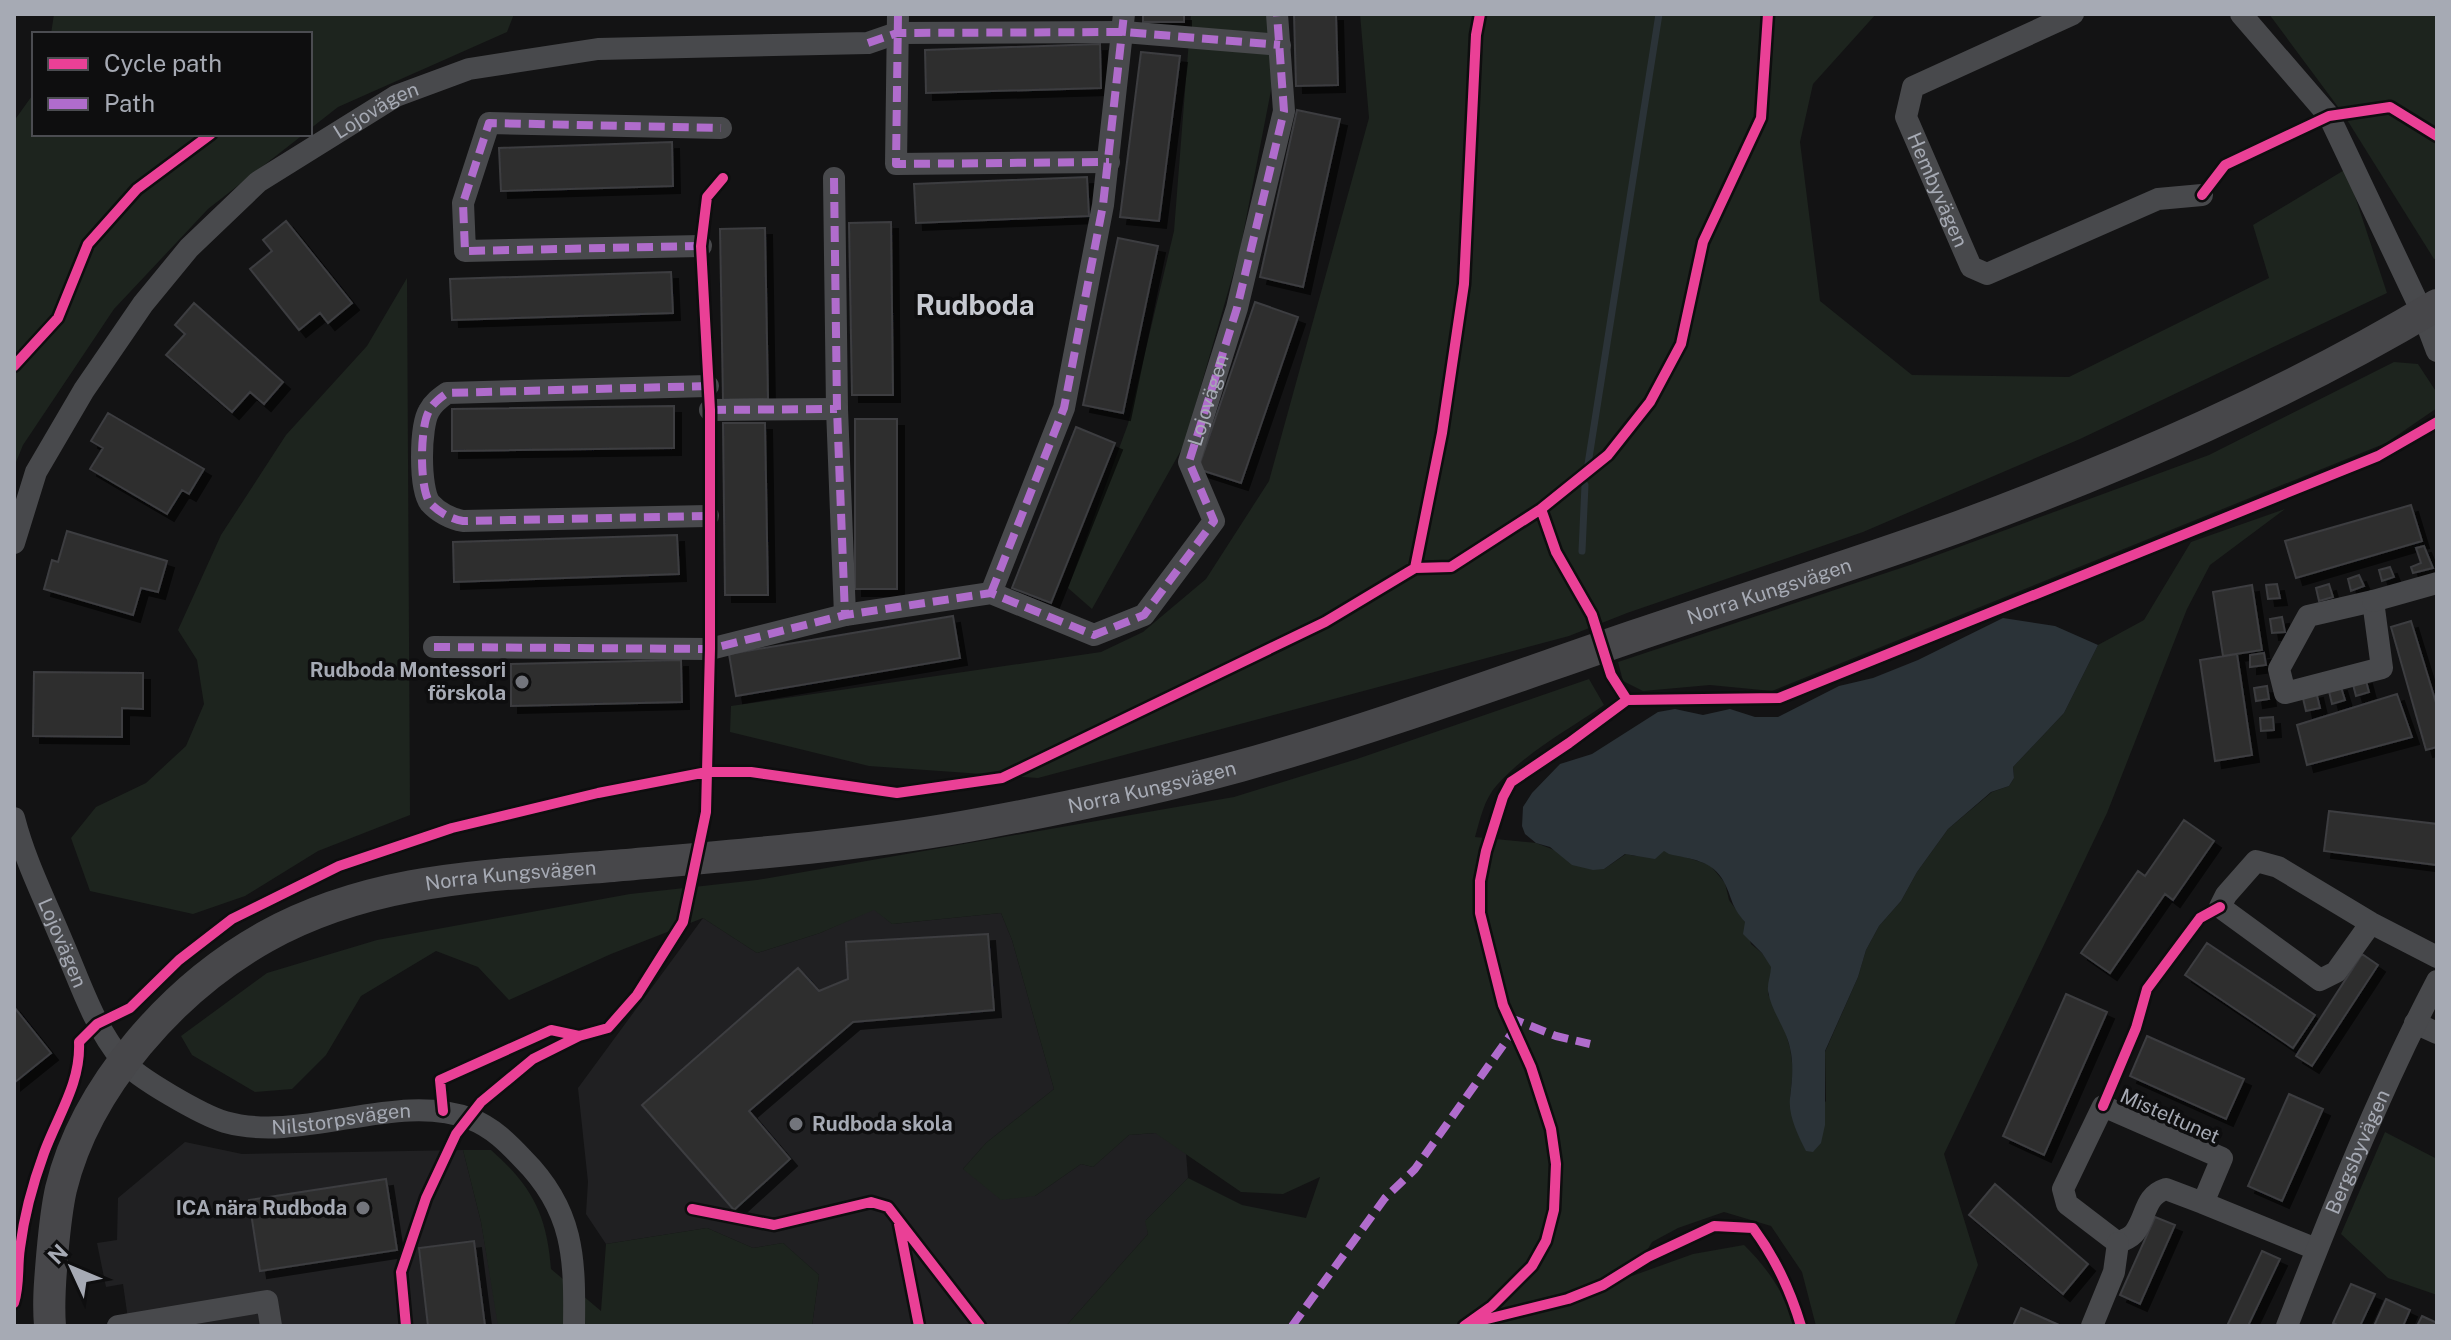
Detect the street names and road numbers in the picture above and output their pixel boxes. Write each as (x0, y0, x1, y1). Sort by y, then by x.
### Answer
street label: Lojovägen (329, 77, 422, 144)
street label: Hembyvägen (1902, 129, 1973, 251)
street label: Lojovägen (1183, 351, 1234, 449)
street label: Norra Kungsvägen (1684, 553, 1855, 629)
street label: Norra Kungsvägen (1066, 756, 1239, 818)
street label: Norra Kungsvägen (423, 855, 597, 896)
street label: Lojovägen (33, 894, 92, 991)
street label: Misteltunet (2117, 1083, 2223, 1149)
street label: Bergsbyvägen (2320, 1086, 2395, 1218)
street label: Nilstorpsvägen (271, 1098, 411, 1139)

